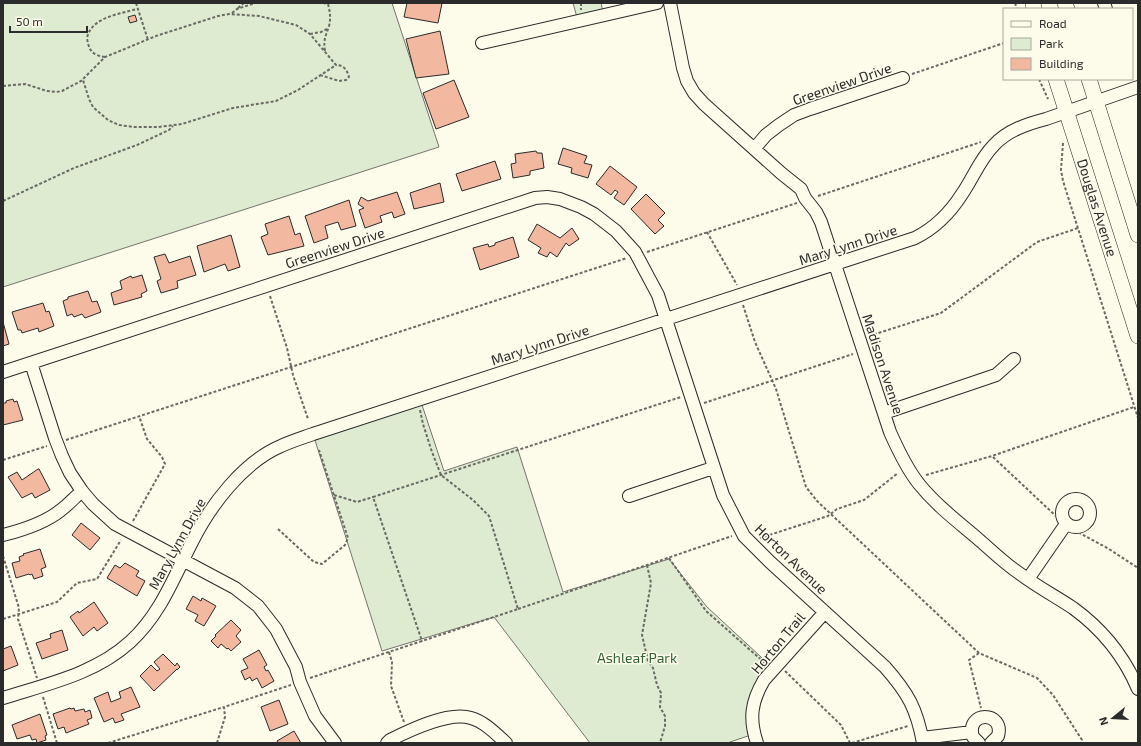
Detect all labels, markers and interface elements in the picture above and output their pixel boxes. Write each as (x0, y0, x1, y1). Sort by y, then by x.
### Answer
scale bar (10, 8, 87, 34)
legend (1003, 8, 1133, 80)
text: 50 m (16, 14, 43, 28)
text: Road (1039, 16, 1067, 30)
text: Park (1039, 36, 1064, 50)
text: Building (1039, 56, 1084, 70)
street label: Greenview Drive (790, 59, 893, 108)
street label: Douglas Avenue (1074, 156, 1121, 259)
street label: Mary Lynn Drive (797, 221, 899, 268)
street label: Greenview Drive (283, 223, 387, 272)
street label: Madison Avenue (859, 312, 908, 416)
street label: Mary Lynn Drive (489, 321, 591, 368)
street label: Mary Lynn Drive (144, 495, 209, 593)
street label: Horton Avenue (752, 520, 831, 597)
street label: Horton Trail (747, 608, 809, 677)
park label: Ashleaf Park (597, 649, 677, 666)
north arrow (1093, 698, 1133, 738)
text: N (1096, 715, 1110, 727)

